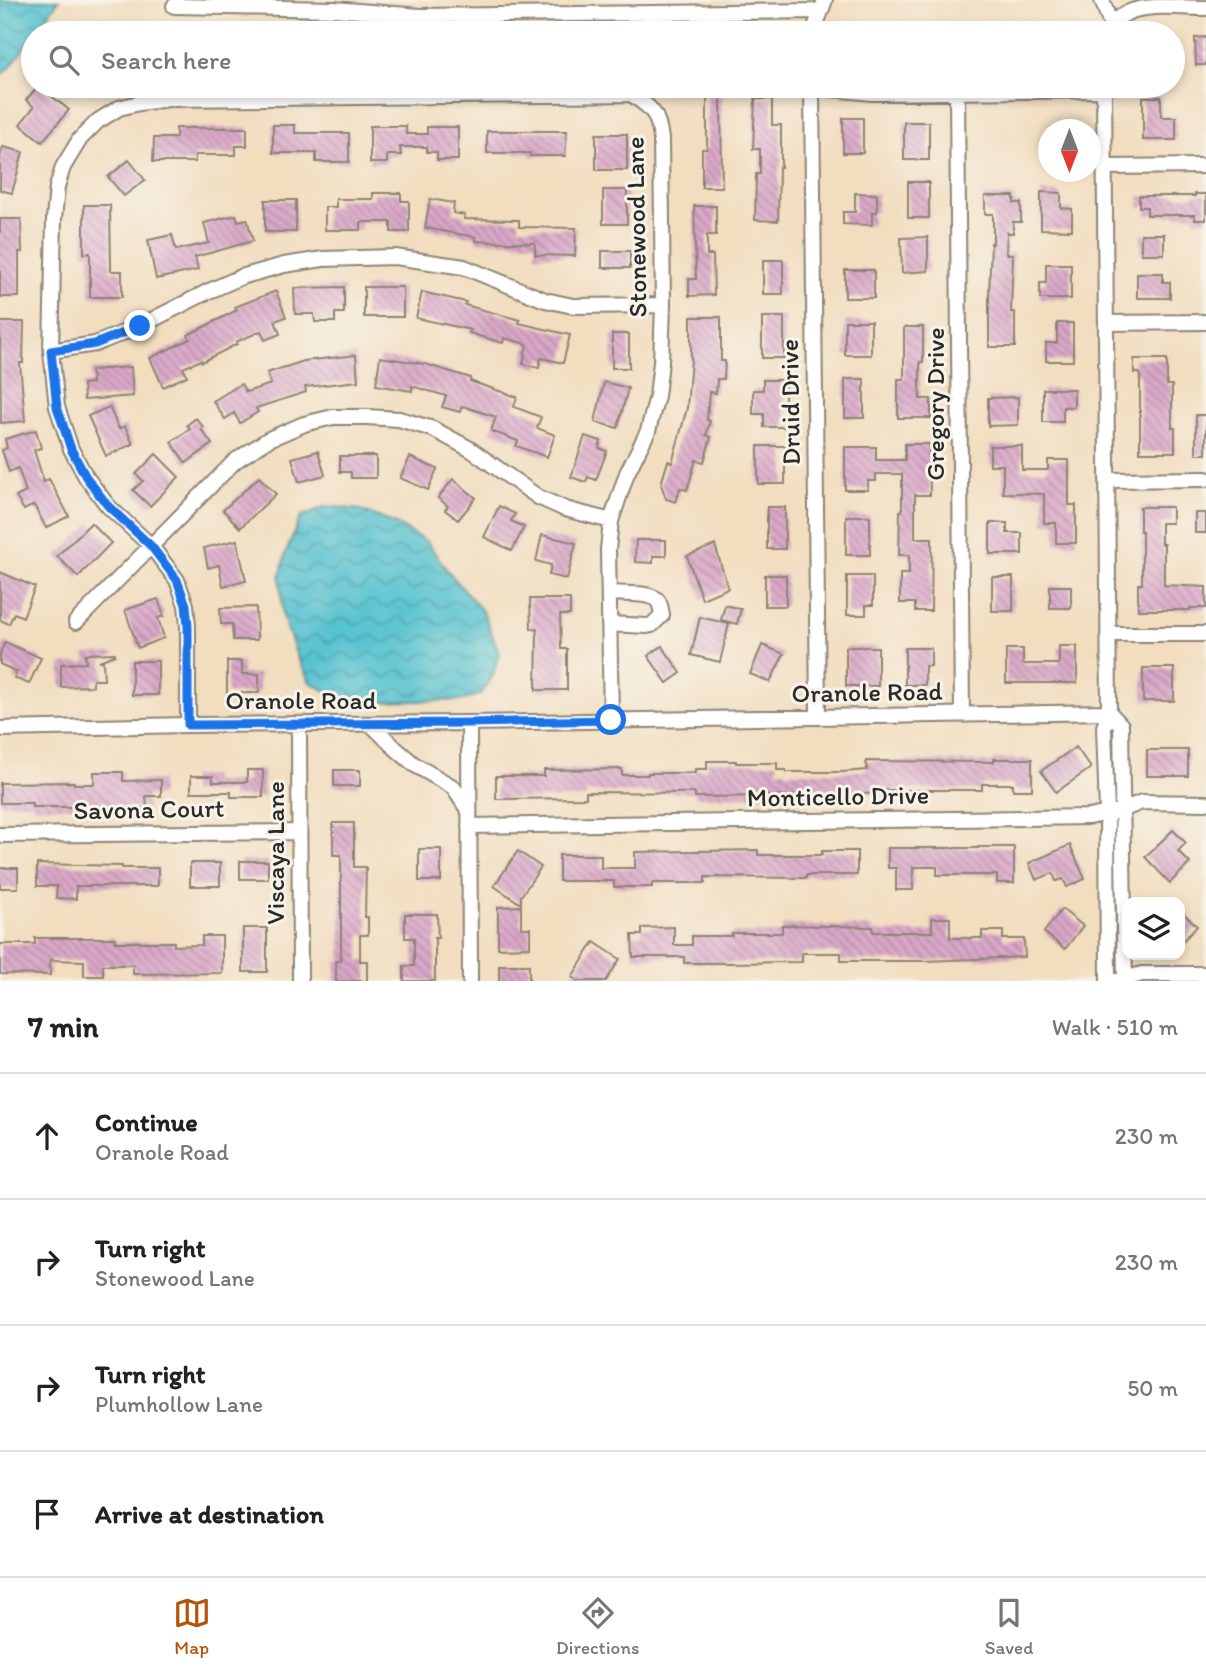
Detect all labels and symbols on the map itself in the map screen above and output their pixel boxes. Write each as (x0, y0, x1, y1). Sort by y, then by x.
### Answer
north arrow (1038, 119, 1101, 182)
street label: Stonewood Lane (618, 136, 654, 318)
route end (124, 310, 155, 341)
street label: Gregory Drive (919, 327, 951, 481)
street label: Druid Drive (773, 339, 807, 465)
street label: Oranole Road (791, 675, 944, 709)
street label: Oranole Road (225, 684, 377, 716)
route start (595, 704, 626, 735)
street label: Monticello Drive (747, 778, 929, 814)
street label: Viscaya Lane (259, 781, 291, 925)
street label: Savona Court (73, 792, 225, 826)

